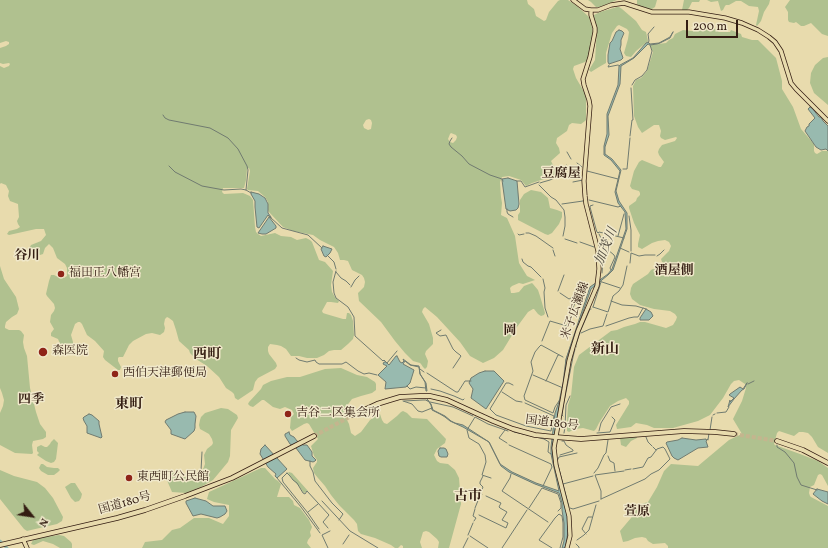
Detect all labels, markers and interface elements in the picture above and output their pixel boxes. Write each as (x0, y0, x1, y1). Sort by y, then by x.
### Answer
scale bar (688, 12, 740, 38)
text: 200 m (693, 19, 727, 35)
district label: 豆腐屋 (542, 167, 580, 183)
water label: 加茂川 (592, 226, 622, 268)
district label: 谷川 (14, 249, 40, 265)
district label: 酒屋側 (655, 264, 693, 280)
place label: 福田正八幡宮 (69, 267, 141, 281)
marker: 福田正八幡宮 (56, 269, 66, 279)
street label: 米子広瀬線 (559, 280, 593, 342)
district label: 岡 (504, 324, 516, 340)
district label: 新山 (591, 342, 619, 358)
place label: 森医院 (52, 345, 88, 359)
marker: 森医院 (37, 346, 49, 358)
district label: 西町 (193, 347, 221, 363)
place label: 西伯天津郵便局 (123, 367, 207, 381)
marker: 西伯天津郵便局 (110, 369, 120, 379)
district label: 四季 (18, 393, 44, 409)
district label: 東町 (115, 397, 143, 413)
place label: 吉谷二区集会所 (296, 407, 380, 421)
marker: 吉谷二区集会所 (283, 409, 293, 419)
street label: 国道180号 (524, 414, 580, 434)
place label: 東西町公民館 (137, 471, 209, 485)
marker: 東西町公民館 (124, 473, 134, 483)
district label: 古市 (454, 489, 482, 505)
street label: 国道180号 (97, 490, 153, 518)
north arrow (12, 496, 52, 536)
district label: 萱原 (624, 505, 650, 521)
text: N (34, 515, 51, 529)

